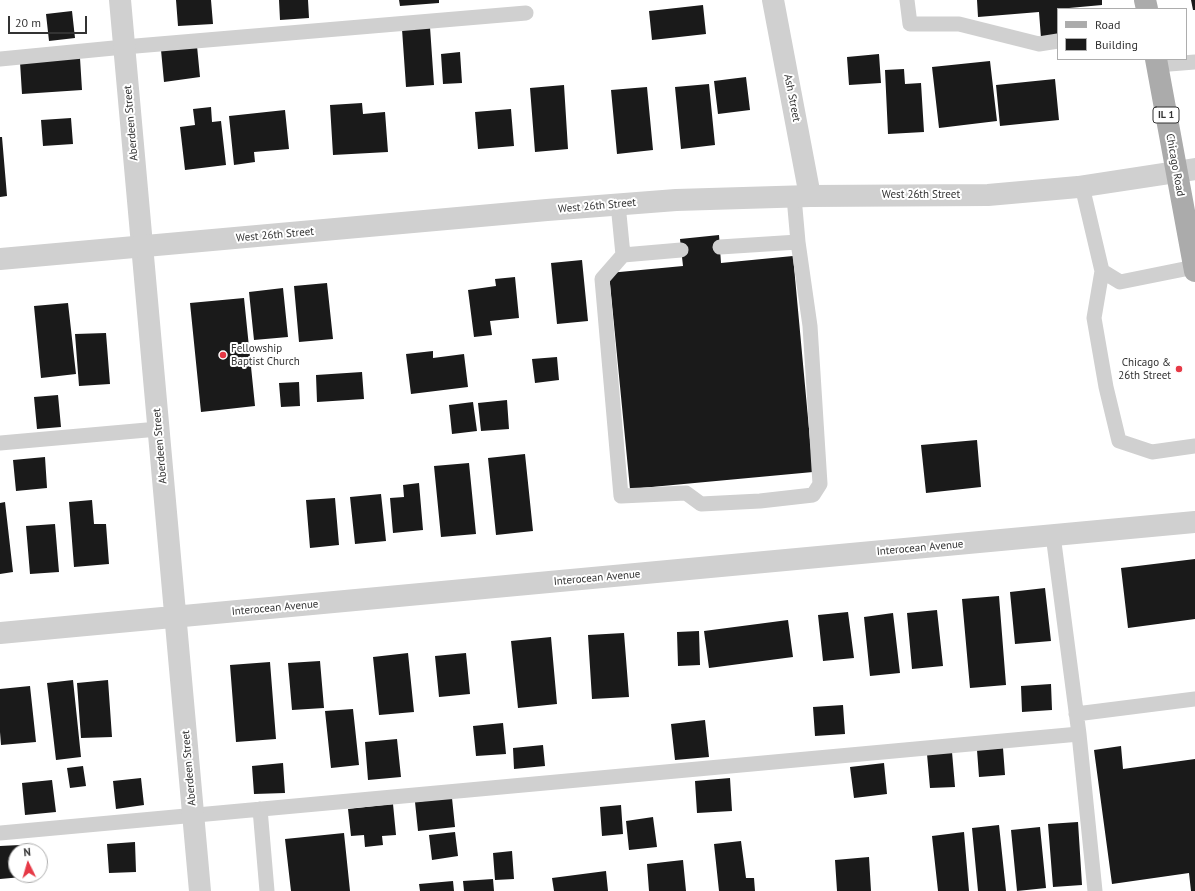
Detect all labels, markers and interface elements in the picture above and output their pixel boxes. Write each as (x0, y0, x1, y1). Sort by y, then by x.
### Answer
scale bar (10, 8, 89, 34)
legend (1057, 8, 1187, 60)
text: 20 m (15, 15, 41, 30)
text: Road (1095, 17, 1120, 32)
text: Building (1095, 37, 1138, 52)
street label: Ash Street (781, 73, 803, 123)
street label: Aberdeen Street (121, 85, 141, 161)
road number: IL 1 (1153, 107, 1179, 123)
street label: Chicago Road (1163, 132, 1187, 198)
street label: West 26th Street (882, 188, 960, 202)
street label: West 26th Street (557, 196, 637, 216)
street label: West 26th Street (235, 225, 315, 245)
place label: Fellowship Baptist Church (231, 342, 300, 368)
marker: Fellowship Baptist Church (218, 350, 228, 360)
place label: Chicago & 26th Street (1118, 356, 1171, 382)
marker: Chicago & 26th Street (1174, 364, 1184, 374)
street label: Aberdeen Street (150, 408, 170, 484)
street label: Interocean Avenue (876, 538, 964, 558)
street label: Interocean Avenue (553, 568, 641, 588)
street label: Interocean Avenue (231, 598, 319, 618)
street label: Aberdeen Street (179, 730, 199, 806)
north arrow (8, 843, 48, 883)
text: N (23, 845, 31, 859)

